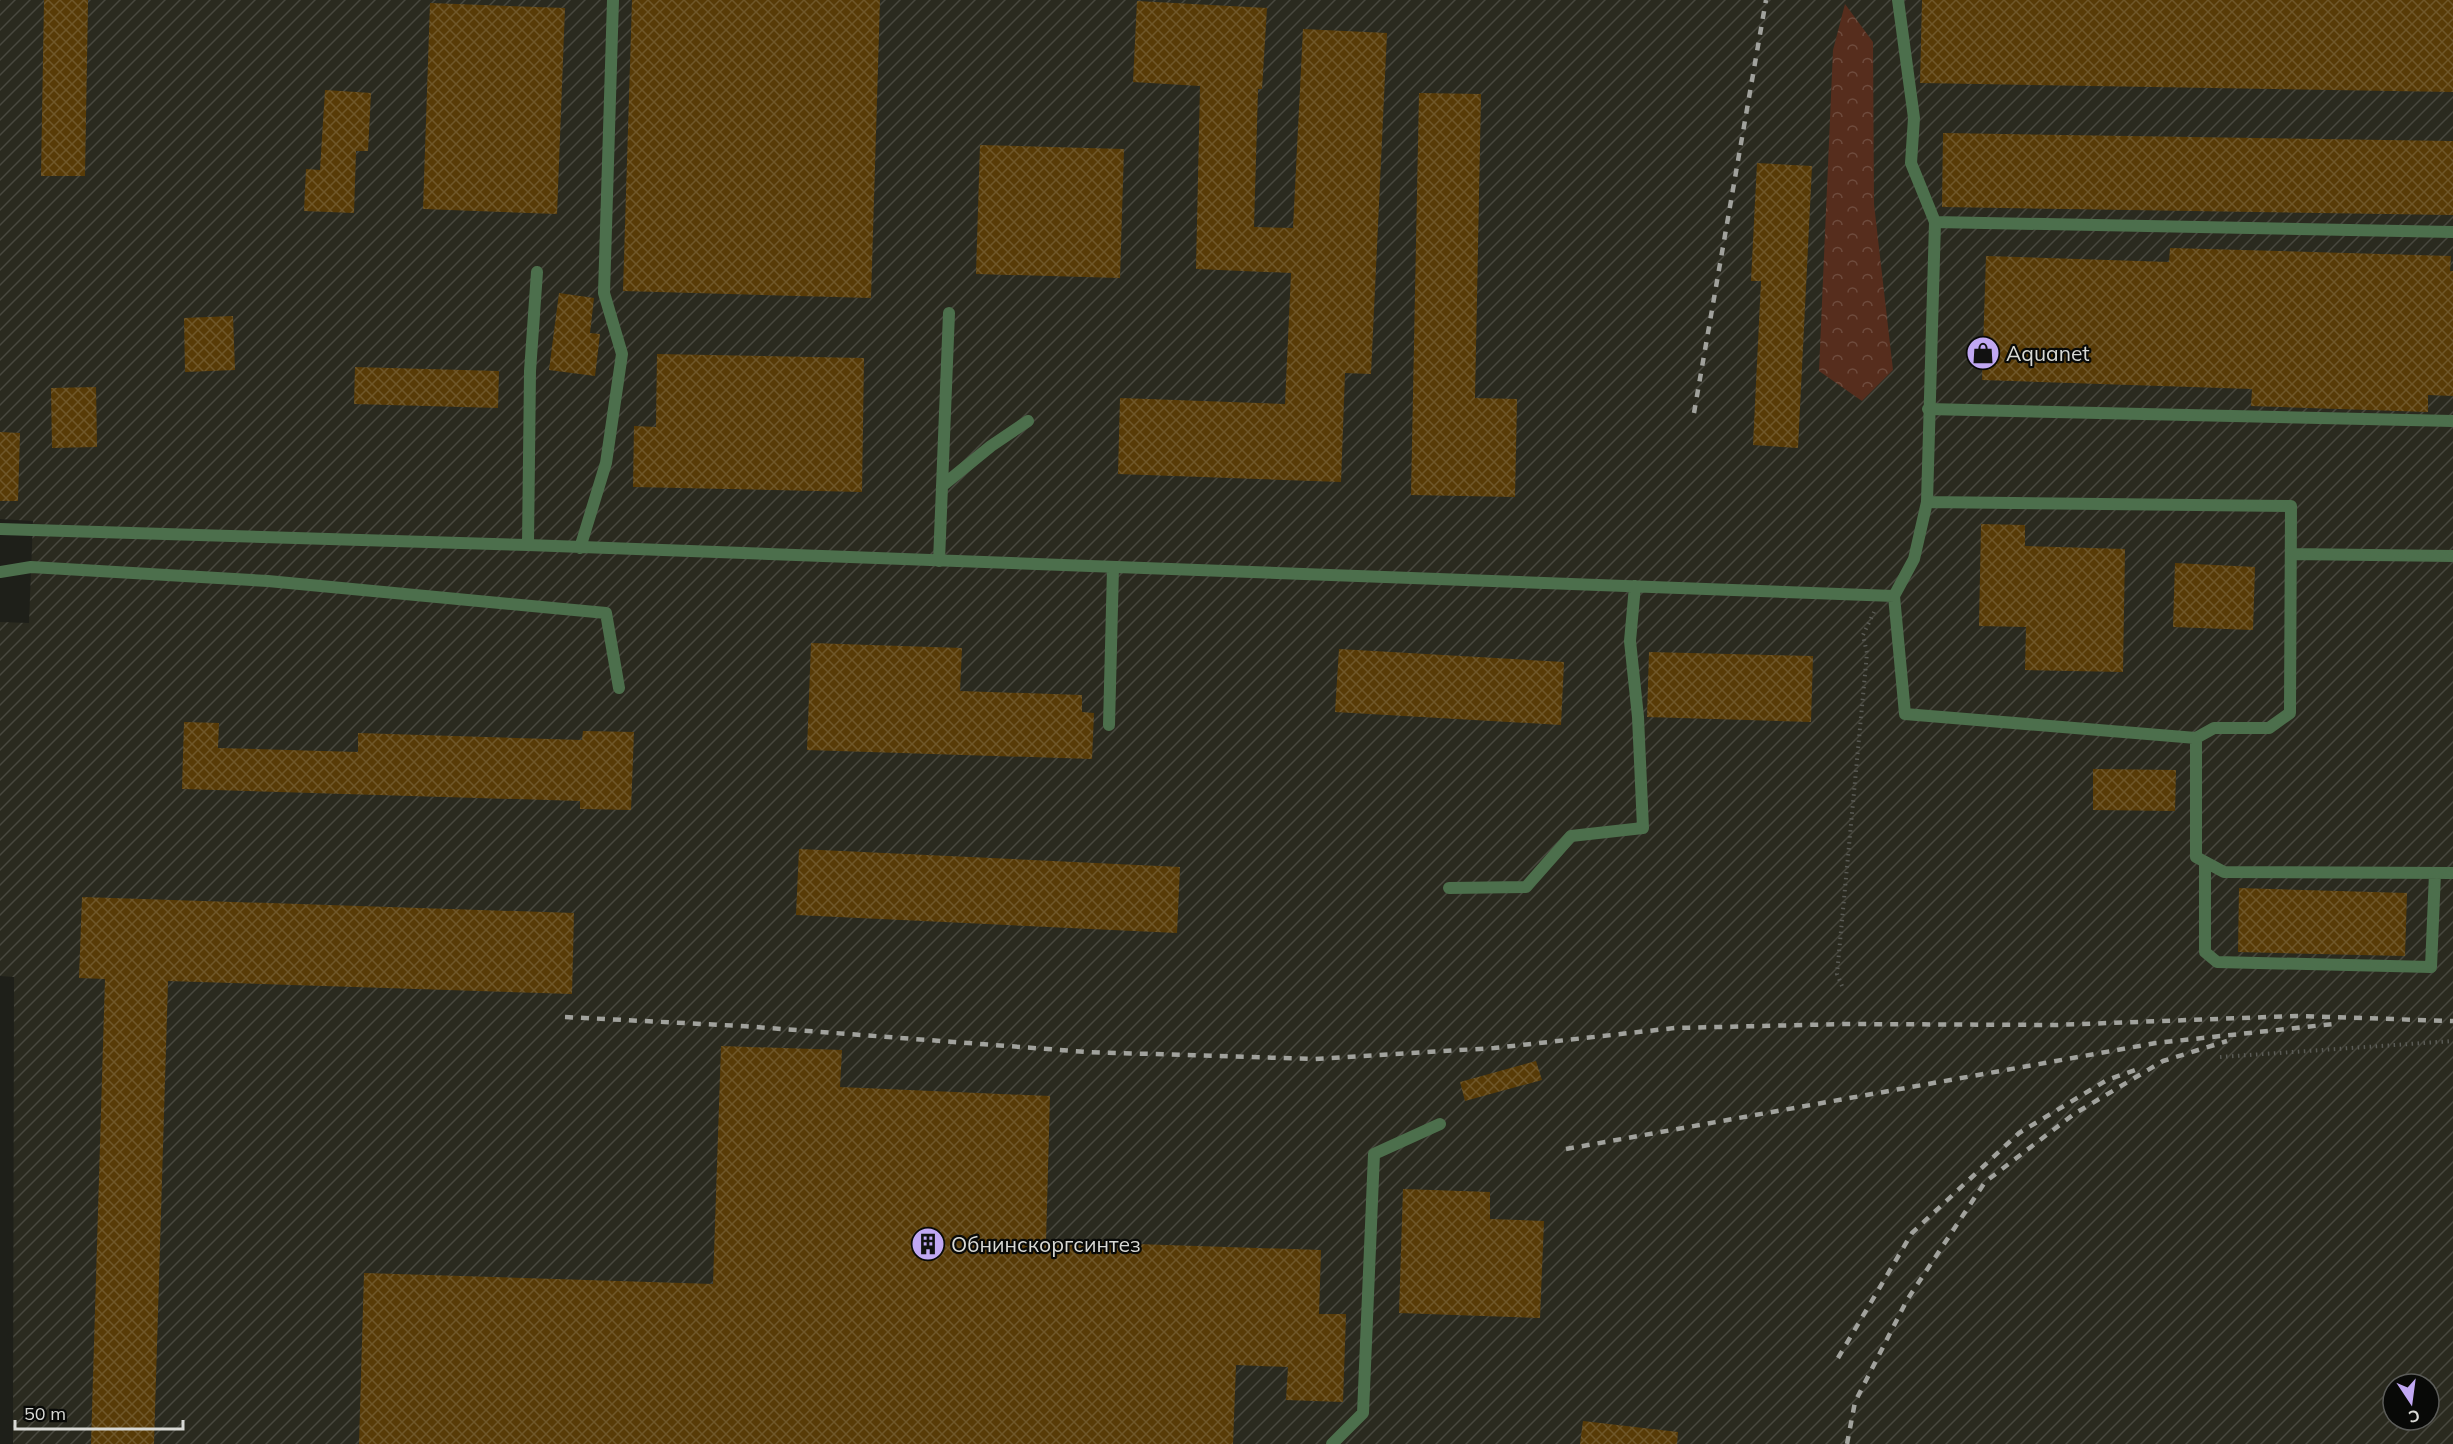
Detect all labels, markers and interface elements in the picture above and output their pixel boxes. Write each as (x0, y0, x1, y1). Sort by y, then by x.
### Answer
shop icon: Aquanet (1965, 335, 2001, 371)
place label: Aquanet (2006, 340, 2090, 366)
building icon: Обнинскоргсинтез (910, 1226, 946, 1262)
place label: Обнинскоргсинтез (951, 1231, 1141, 1257)
north arrow (2381, 1372, 2441, 1432)
scale bar (15, 1393, 183, 1431)
text: 50 m (24, 1402, 66, 1425)
text: С (2407, 1406, 2422, 1428)

